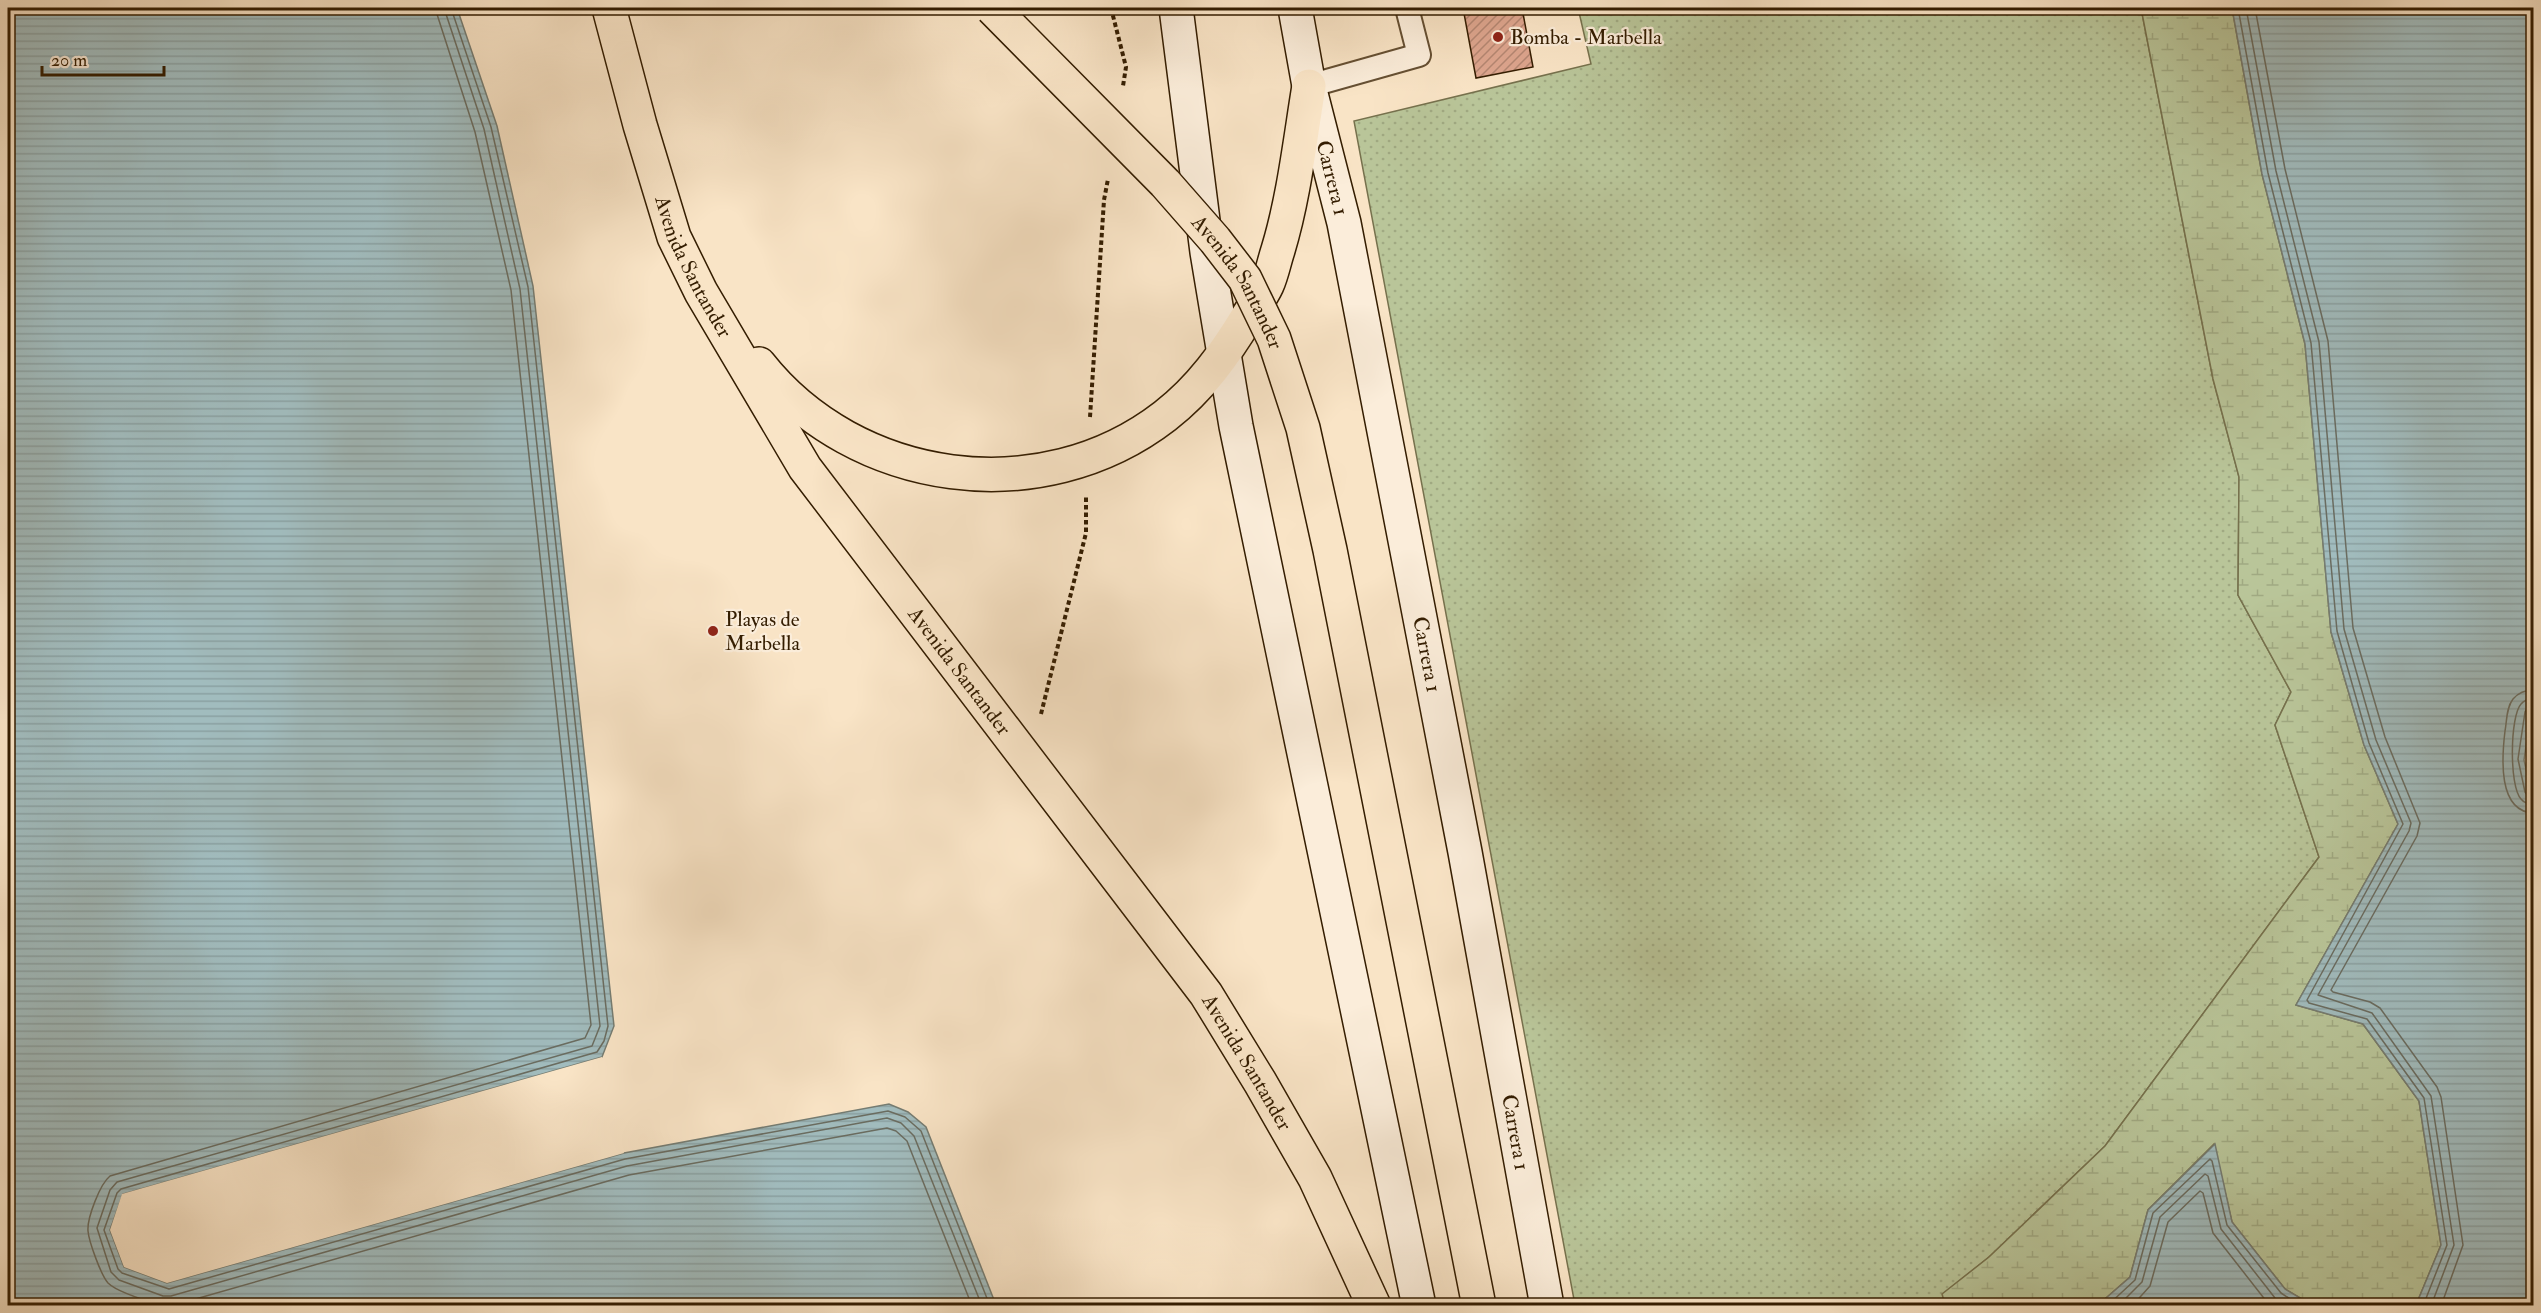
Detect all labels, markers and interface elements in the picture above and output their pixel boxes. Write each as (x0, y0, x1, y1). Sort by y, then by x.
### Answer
place label: Bomba - Marbella (1510, 24, 1662, 51)
marker: Bomba - Marbella (1491, 30, 1505, 44)
scale bar (42, 39, 164, 77)
text: 20 m (51, 49, 87, 72)
street label: Carrera 1 (1310, 137, 1355, 218)
street label: Avenida Santander (649, 192, 739, 343)
street label: Avenida Santander (1185, 208, 1290, 352)
street label: Avenida Santander (902, 601, 1017, 741)
place label: Playas de Marbella (725, 606, 800, 657)
street label: Carrera 1 (1406, 614, 1447, 695)
marker: Playas de Marbella (706, 624, 720, 638)
street label: Avenida Santander (1195, 988, 1299, 1136)
street label: Carrera 1 (1496, 1092, 1536, 1172)

